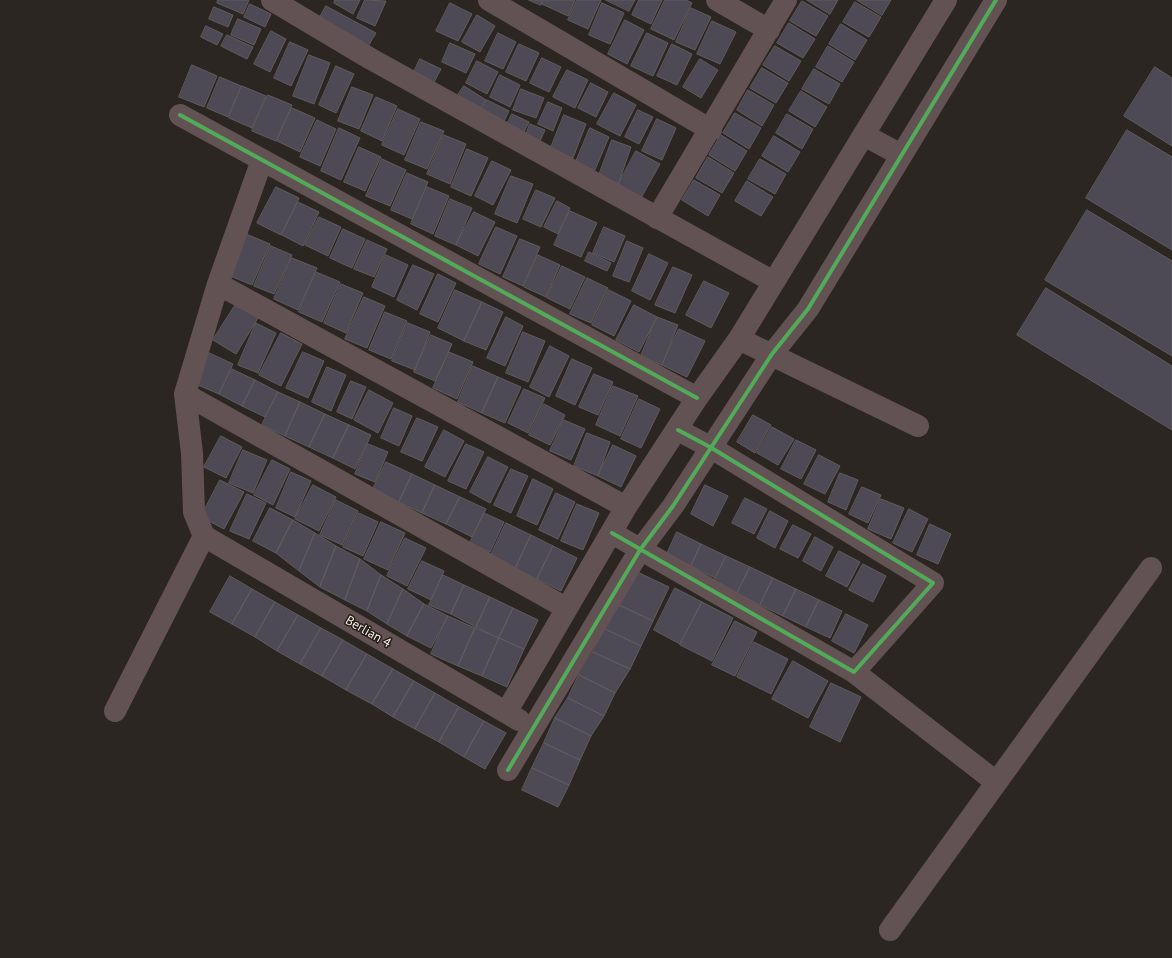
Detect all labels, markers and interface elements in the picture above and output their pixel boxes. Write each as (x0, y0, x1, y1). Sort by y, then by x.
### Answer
street label: Berlian 4 (342, 613, 394, 651)

